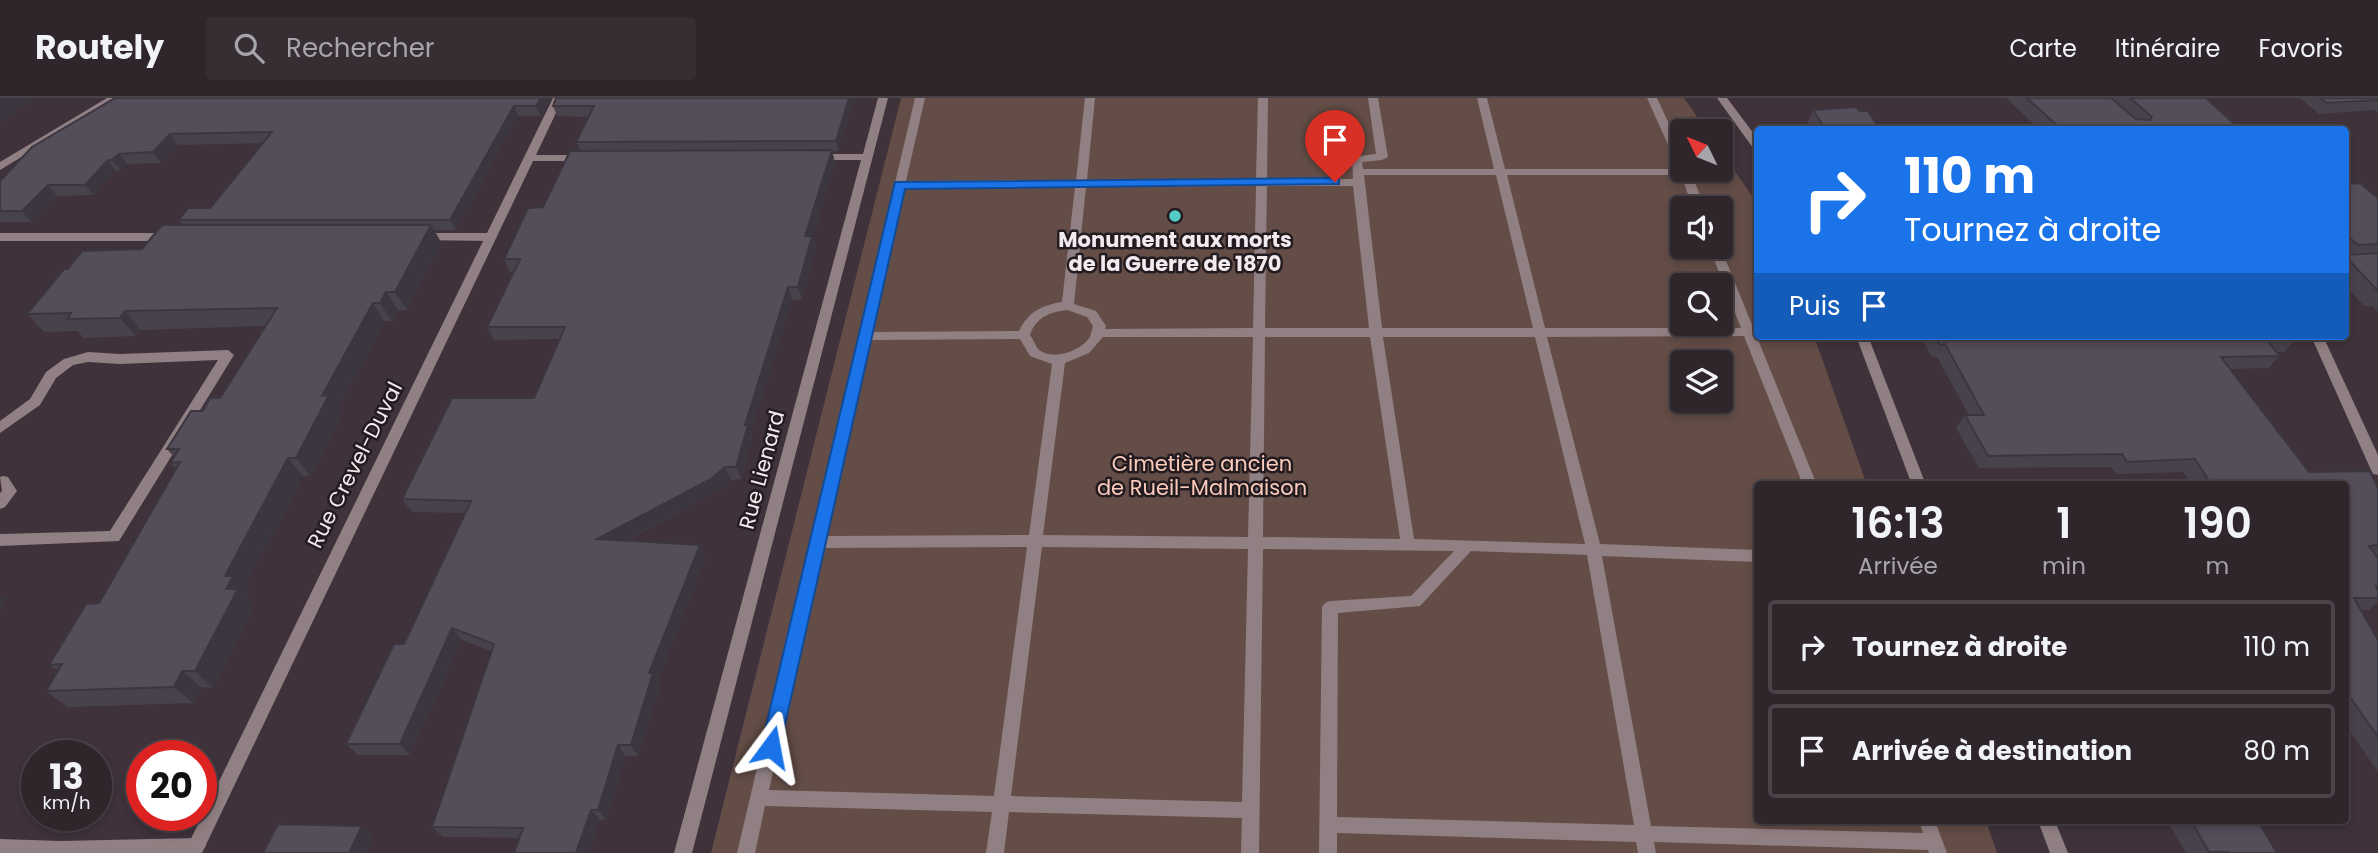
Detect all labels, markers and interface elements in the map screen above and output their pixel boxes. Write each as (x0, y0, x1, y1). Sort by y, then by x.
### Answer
search box (206, 17, 696, 80)
text: Routely (35, 24, 164, 71)
icon: search (230, 29, 268, 67)
text: Rechercher (286, 30, 435, 66)
text: Carte (2009, 32, 2077, 65)
text: Itinéraire (2115, 32, 2220, 65)
text: Favoris (2258, 32, 2343, 65)
pin (1305, 110, 1365, 182)
north arrow (1670, 119, 1732, 182)
map controls (1670, 119, 1733, 413)
icon: arrive (1316, 121, 1354, 159)
text: 110 m (1904, 142, 2035, 210)
icon: right (1789, 154, 1880, 245)
button: sound (1670, 196, 1733, 259)
text: Tournez à droite (1904, 207, 2161, 252)
marker: Monument aux morts de la Guerre de 1870 (1167, 208, 1183, 224)
place label: Monument aux morts de la Guerre de 1870 (1058, 225, 1292, 278)
button: search (1670, 273, 1733, 336)
icon: arrive (1855, 287, 1893, 325)
text: Puis (1789, 288, 1841, 324)
button: layers (1670, 350, 1733, 413)
street label: Rue Crevel-Duval (300, 377, 409, 553)
street label: Rue Lienard (732, 407, 791, 532)
park label: Cimetière ancien de Rueil-Malmaison (1097, 449, 1307, 502)
text: 16:13 (1851, 494, 1945, 553)
text: 1 (2056, 494, 2072, 553)
text: 190 (2183, 494, 2252, 553)
text: Arrivée (1858, 550, 1938, 582)
text: min (2042, 550, 2086, 582)
text: m (2206, 550, 2229, 582)
icon: right (1793, 628, 1831, 666)
text: Tournez à droite (1852, 629, 2067, 665)
text: 110 m (2243, 629, 2310, 665)
position arrow (734, 710, 808, 784)
icon: arrive (1793, 732, 1831, 770)
text: Arrivée à destination (1852, 733, 2132, 769)
text: 80 m (2244, 733, 2310, 769)
speed limit sign: 20 (126, 740, 217, 831)
text: 13 (49, 752, 84, 801)
text: km/h (43, 790, 90, 815)

